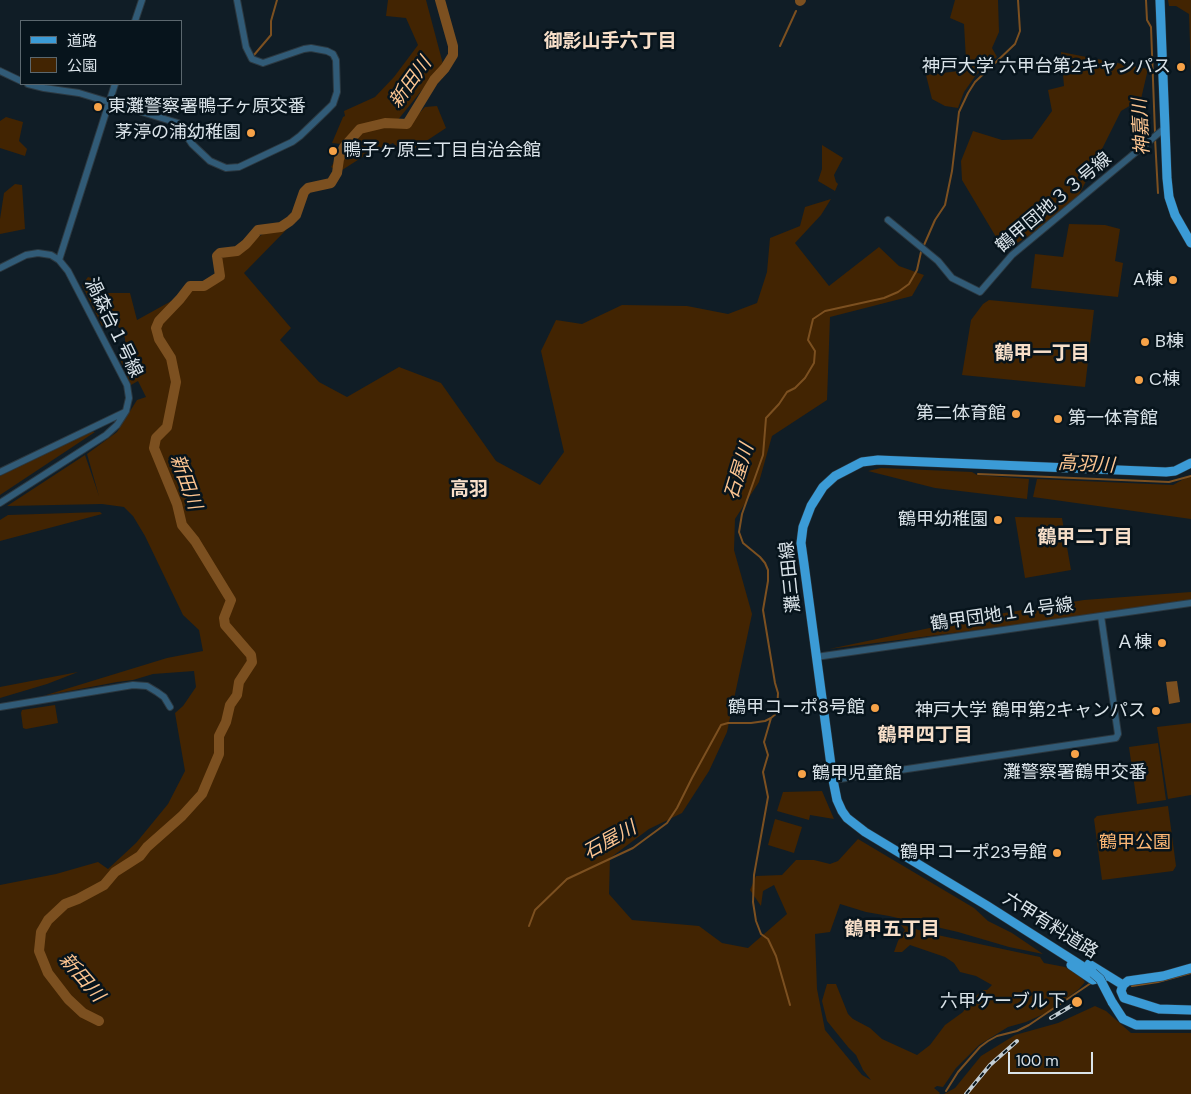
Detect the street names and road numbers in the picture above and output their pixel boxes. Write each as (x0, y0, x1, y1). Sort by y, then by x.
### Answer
street label: 鶴甲団地３３号線 (992, 148, 1116, 258)
street label: 渦森台１号線 (80, 275, 146, 381)
street label: 灘三田線 (776, 540, 806, 614)
street label: 鶴甲団地１４号線 (929, 594, 1075, 636)
street label: 六甲有料道路 (998, 888, 1102, 964)

